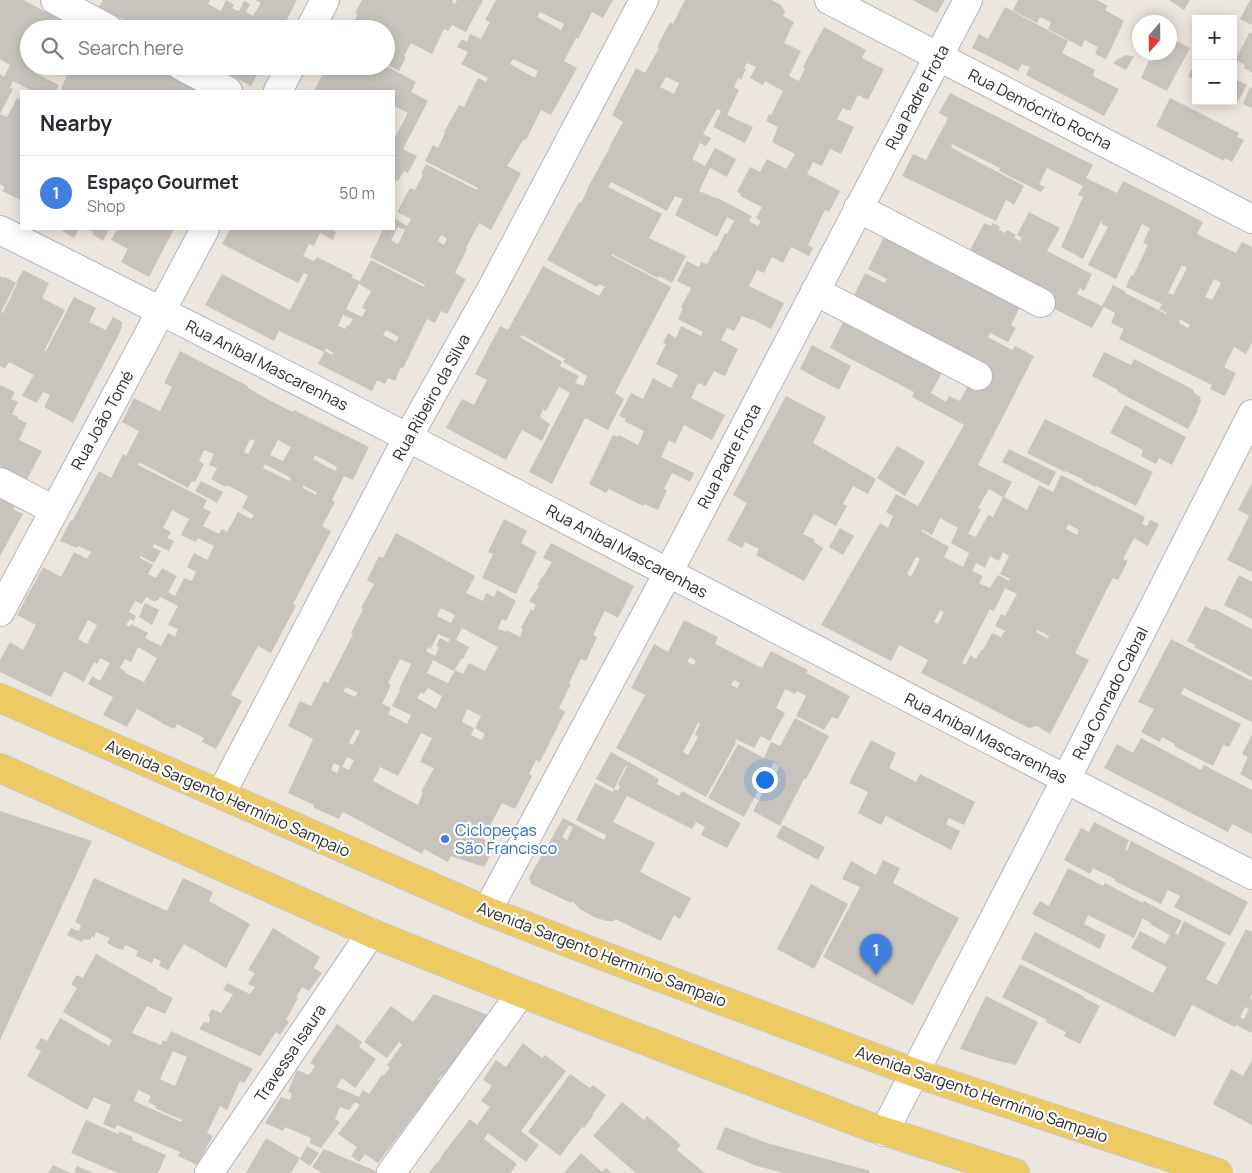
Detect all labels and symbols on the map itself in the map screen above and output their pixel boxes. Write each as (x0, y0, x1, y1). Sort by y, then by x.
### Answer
north arrow (1132, 15, 1177, 60)
street label: Rua Padre Frota (880, 41, 954, 153)
street label: Rua Demócrito Rocha (964, 63, 1116, 155)
street label: Rua Aníbal Mascarenhas (182, 314, 352, 416)
street label: Rua Ribeiro da Silva (387, 330, 475, 464)
street label: Rua João Tomé (66, 366, 138, 474)
street label: Rua Padre Frota (692, 400, 766, 512)
street label: Rua Aníbal Mascarenhas (542, 499, 712, 603)
street label: Rua Conrado Cabral (1067, 623, 1153, 763)
street label: Rua Aníbal Mascarenhas (901, 687, 1071, 789)
street label: Avenida Sargento Hermínio Sampaio (102, 734, 354, 862)
your location (752, 767, 778, 793)
place label: Ciclopeças São Francisco (455, 819, 557, 859)
marker: Ciclopeças São Francisco (439, 833, 451, 845)
street label: Avenida Sargento Hermínio Sampaio (474, 896, 730, 1012)
pin: 1 (860, 934, 892, 975)
street label: Travessa Isaura (249, 1000, 331, 1106)
street label: Avenida Sargento Hermínio Sampaio (853, 1040, 1111, 1148)

